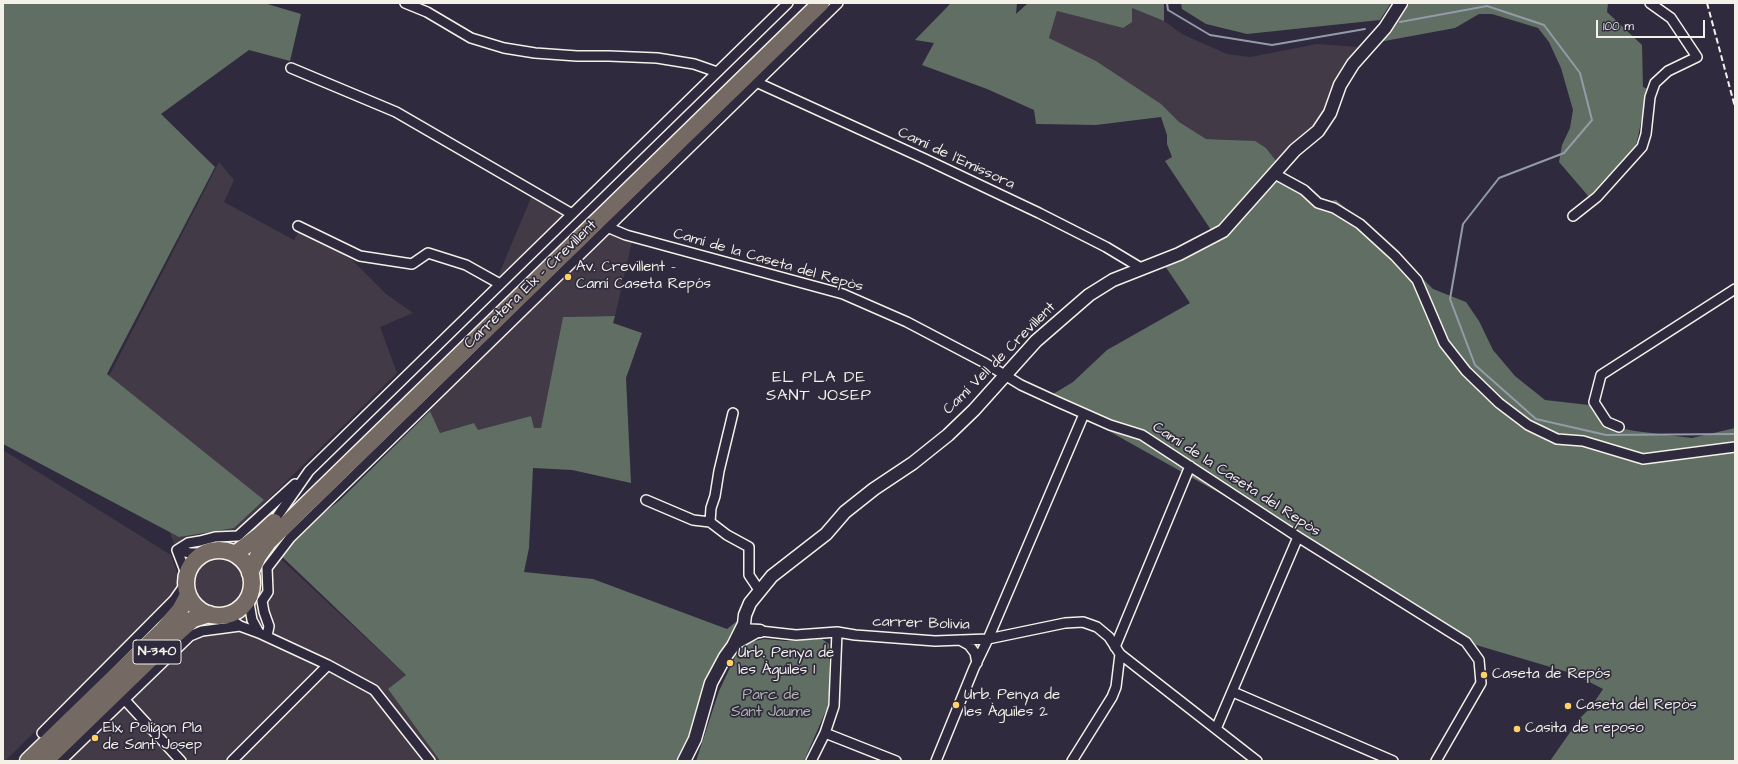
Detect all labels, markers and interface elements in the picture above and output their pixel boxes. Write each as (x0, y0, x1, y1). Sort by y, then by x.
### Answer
scale bar (1598, 12, 1707, 38)
text: 100 m (1603, 18, 1634, 35)
street label: Camí de l'Emissora (895, 124, 1017, 194)
street label: Carretera Elx - Crevillent (461, 217, 601, 353)
street label: Camí de la Caseta del Repòs (671, 225, 865, 297)
place label: Av. Crevillent - Camí Caseta Repós (576, 259, 711, 294)
marker: Av. Crevillent - Camí Caseta Repós (563, 272, 573, 282)
street label: Camí Vell de Crevillent (940, 299, 1060, 419)
district label: EL PLA DE SANT JOSEP (766, 369, 872, 407)
street label: Camí de la Caseta del Repòs (1149, 419, 1323, 541)
street label: carrer Bolivia (872, 613, 970, 635)
road number: N-340 (133, 640, 181, 664)
place label: Urb. Penya de les Àguiles 1 (738, 645, 834, 680)
marker: Urb. Penya de les Àguiles 1 (725, 658, 735, 668)
place label: Caseta de Repós (1492, 666, 1611, 684)
marker: Caseta de Repós (1479, 670, 1489, 680)
park label: Parc de Sant Jaume (731, 687, 811, 722)
place label: Urb. Penya de les Àguiles 2 (964, 687, 1060, 722)
place label: Caseta del Repòs (1576, 697, 1697, 715)
marker: Urb. Penya de les Àguiles 2 (951, 700, 961, 710)
marker: Caseta del Repòs (1563, 701, 1573, 711)
place label: Elx, Polígon Pla de Sant Josep (103, 720, 202, 755)
place label: Casita de reposo (1525, 720, 1644, 738)
marker: Casita de reposo (1512, 724, 1522, 734)
marker: Elx, Polígon Pla de Sant Josep (90, 733, 100, 743)

